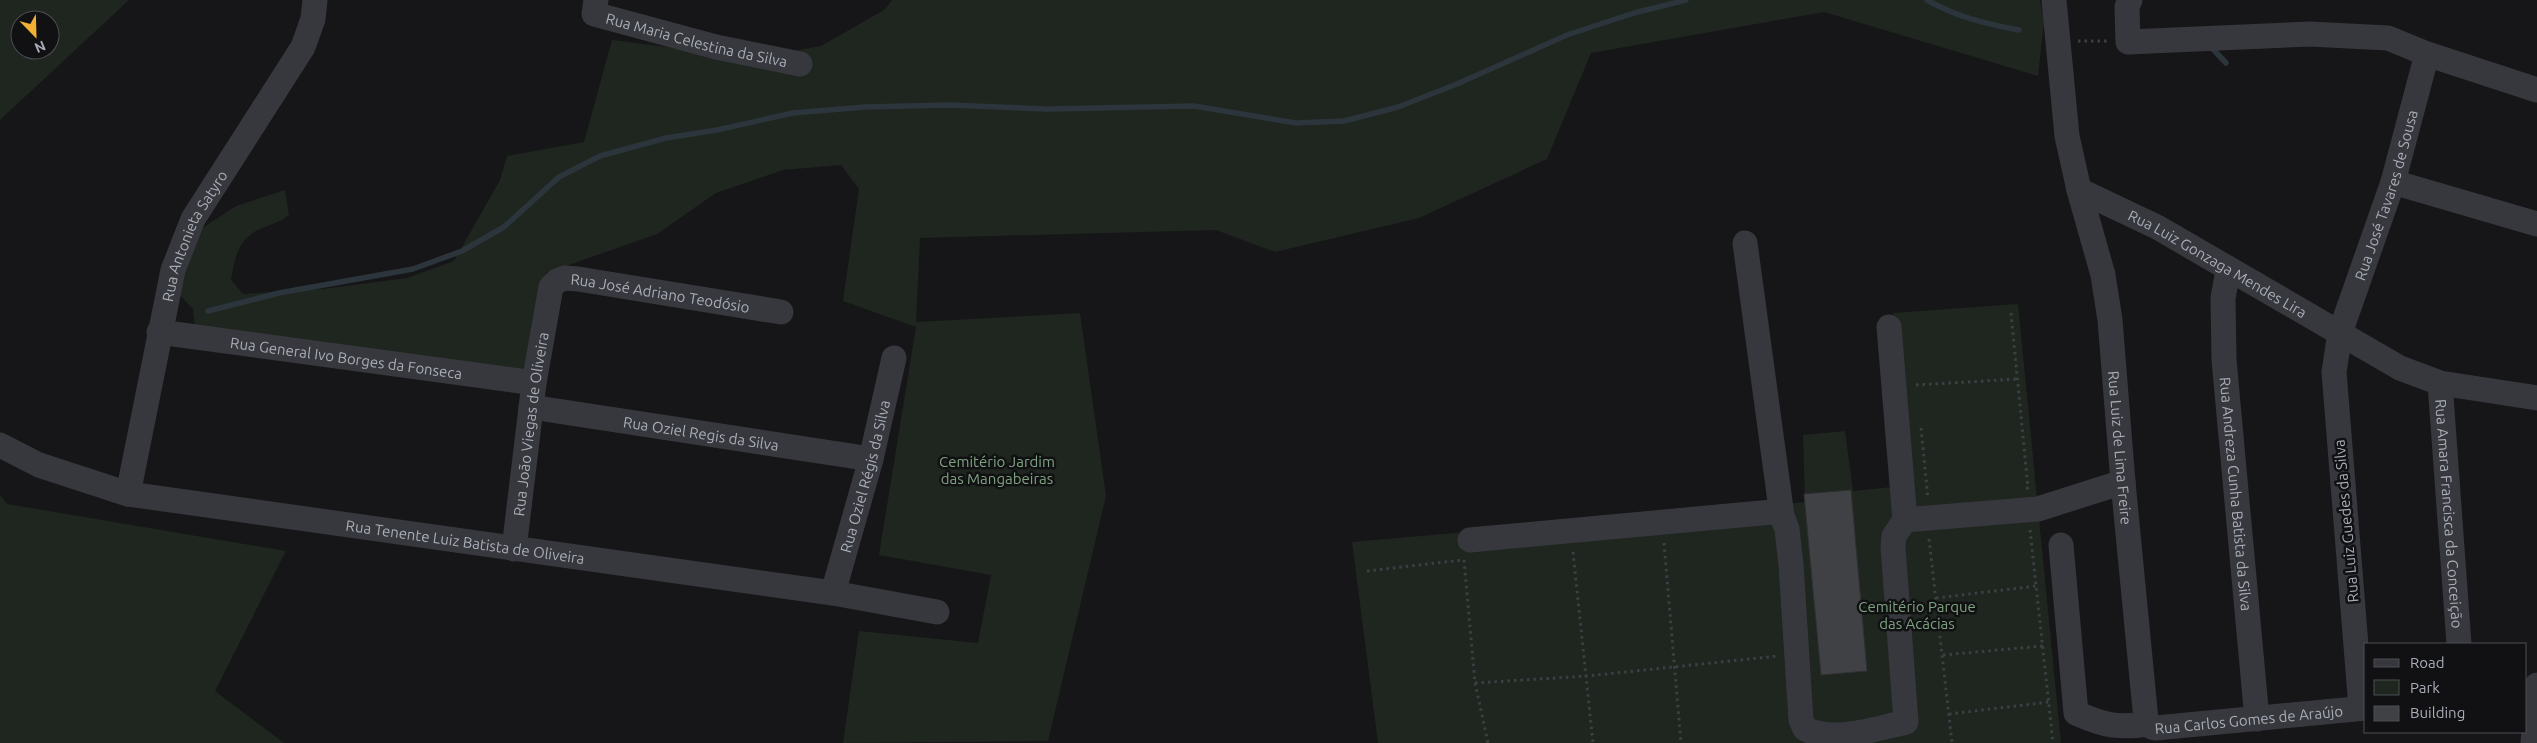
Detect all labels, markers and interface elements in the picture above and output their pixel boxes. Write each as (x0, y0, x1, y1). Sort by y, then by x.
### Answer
street label: Rua Maria Celestina da Silva (604, 9, 789, 70)
north arrow (10, 10, 60, 60)
text: N (32, 38, 48, 56)
street label: Rua José Tavares de Sousa (2351, 108, 2420, 282)
street label: Rua Antonieta Satyro (158, 167, 230, 303)
street label: Rua Luiz Gonzaga Mendes Lira (2126, 206, 2310, 321)
street label: Rua José Adriano Teodósio (570, 270, 751, 315)
street label: Rua João Viegas de Oliveira (510, 331, 551, 517)
street label: Rua General Ivo Borges da Fonseca (229, 333, 463, 382)
street label: Rua Luiz de Lima Freire (2106, 370, 2136, 525)
street label: Rua Andreza Cunha Batista da Silva (2217, 376, 2256, 612)
street label: Rua Oziel Régis da Silva (836, 398, 893, 555)
street label: Rua Amara Francisca da Conceição (2433, 398, 2466, 629)
street label: Rua Oziel Regis da Silva (622, 413, 780, 453)
street label: Rua Luiz Guedes da Silva (2330, 439, 2362, 603)
park label: Cemitério Jardim das Mangabeiras (939, 453, 1055, 487)
street label: Rua Tenente Luiz Batista de Oliveira (345, 516, 586, 567)
park label: Cemitério Parque das Acácias (1858, 598, 1976, 632)
legend (2364, 643, 2527, 733)
text: Road (2410, 654, 2445, 671)
text: Park (2410, 679, 2440, 696)
street label: Rua Carlos Gomes de Araújo (2154, 702, 2344, 737)
text: Building (2410, 704, 2465, 721)

